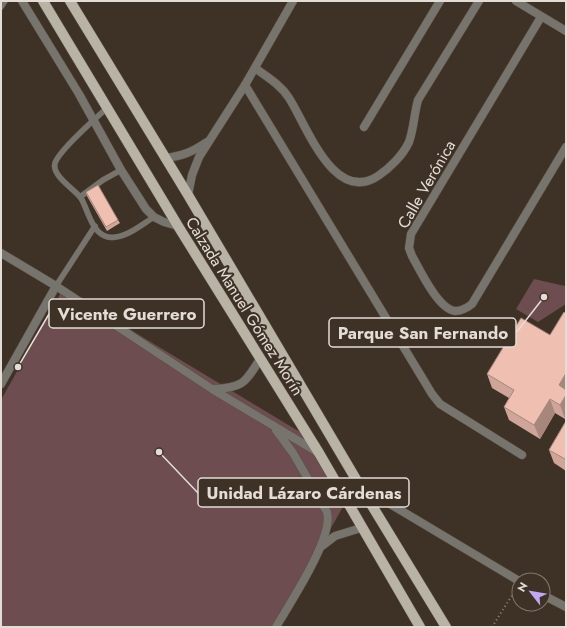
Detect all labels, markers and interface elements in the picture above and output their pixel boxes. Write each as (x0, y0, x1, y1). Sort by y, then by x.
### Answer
street label: Calle Verónica (392, 136, 461, 233)
street label: Calzada Manuel Gómez Morín (180, 213, 309, 400)
callout: Vicente Guerrero (49, 299, 204, 328)
text: Vicente Guerrero (57, 302, 196, 326)
callout: Parque San Fernando (329, 318, 516, 347)
text: Parque San Fernando (338, 321, 508, 345)
callout: Unidad Lázaro Cárdenas (198, 478, 409, 507)
text: Unidad Lázaro Cárdenas (207, 481, 402, 505)
north arrow (511, 572, 551, 612)
text: N (513, 579, 532, 595)

